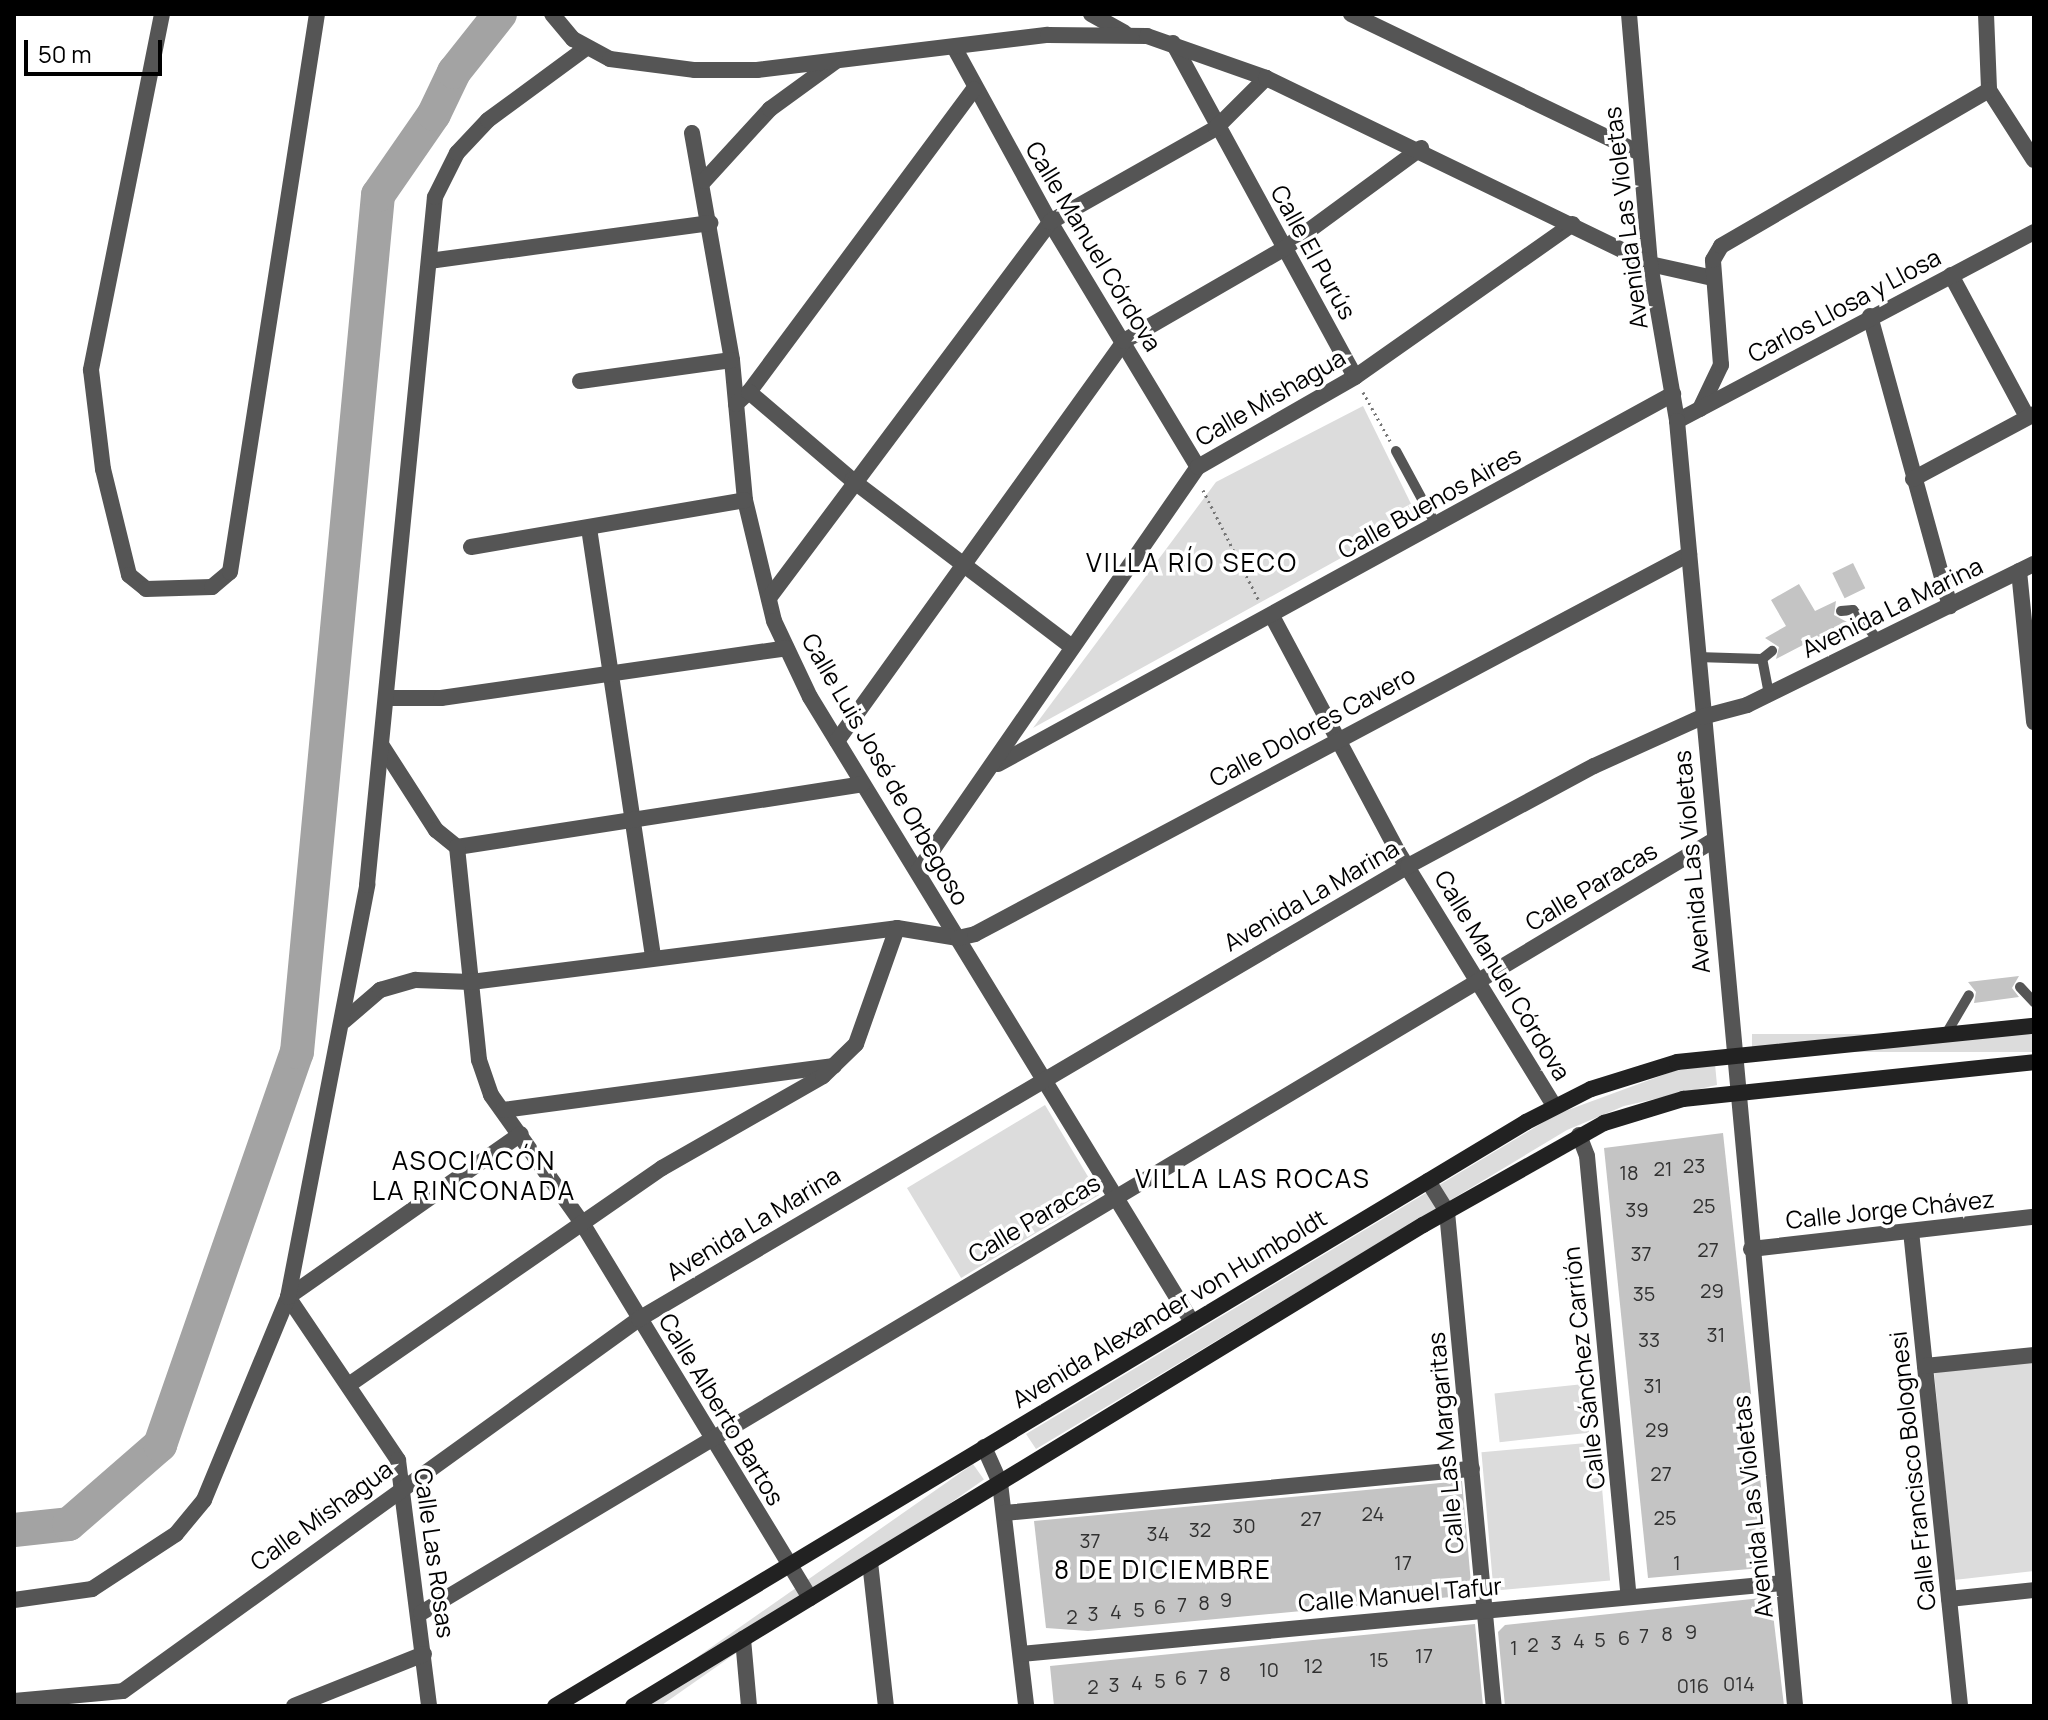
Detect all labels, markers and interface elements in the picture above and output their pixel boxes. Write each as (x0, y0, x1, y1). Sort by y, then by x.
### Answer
scale bar (28, 24, 166, 74)
text: 50 m (38, 37, 92, 70)
street label: Avenida Las Violetas (1597, 105, 1653, 331)
street label: Calle Manuel Córdova (1020, 136, 1168, 356)
street label: Calle El Purús (1265, 180, 1363, 324)
street label: Carlos Llosa y Llosa (1743, 242, 1945, 368)
street label: Calle Mishagua (1190, 342, 1350, 452)
street label: Calle Buenos Aires (1333, 440, 1525, 564)
district label: VILLA RÍO SECO (1086, 547, 1298, 579)
street label: Avenida La Marina (1797, 551, 1987, 663)
street label: Calle Luis José de Orbegoso (796, 628, 976, 910)
street label: Calle Dolores Cavero (1204, 660, 1420, 792)
street label: Avenida Las Violetas (1667, 749, 1715, 975)
street label: Avenida La Marina (1218, 833, 1404, 957)
street label: Calle Paracas (1520, 835, 1662, 937)
street label: Calle Manuel Córdova (1429, 865, 1577, 1085)
district label: ASOCIACÓN LA RINCONADA (372, 1145, 576, 1206)
house number: 23 (1683, 1153, 1705, 1177)
house number: 21 (1653, 1156, 1673, 1180)
street label: Avenida La Marina (661, 1160, 845, 1286)
house number: 18 (1619, 1160, 1639, 1184)
district label: VILLA LAS ROCAS (1135, 1163, 1371, 1195)
street label: Calle Paracas (963, 1167, 1105, 1269)
street label: Calle Jorge Chávez (1784, 1184, 1996, 1234)
house number: 25 (1693, 1193, 1715, 1217)
house number: 39 (1625, 1197, 1649, 1221)
street label: Avenida Alexander von Humboldt (1007, 1203, 1331, 1413)
house number: 27 (1697, 1237, 1719, 1261)
house number: 37 (1630, 1241, 1652, 1265)
street label: Calle Sánchez Carrión (1556, 1245, 1610, 1491)
house number: 29 (1700, 1278, 1724, 1302)
house number: 35 (1633, 1281, 1655, 1305)
street label: Calle Alberto Bartos (653, 1308, 791, 1510)
house number: 31 (1707, 1322, 1725, 1346)
house number: 33 (1638, 1327, 1660, 1351)
street label: Calle Francisco Bolognesi (1883, 1330, 1941, 1612)
street label: Calle Las Margaritas (1421, 1331, 1469, 1555)
house number: 31 (1644, 1373, 1662, 1397)
street label: Avenida Las Violetas (1726, 1394, 1778, 1620)
house number: 29 (1645, 1417, 1669, 1441)
street label: Calle Mishagua (244, 1454, 398, 1576)
house number: 27 (1650, 1461, 1672, 1485)
street label: Calle Las Rosas (409, 1466, 461, 1640)
house number: 24 (1362, 1501, 1384, 1525)
house number: 25 (1654, 1505, 1676, 1529)
house number: 27 (1300, 1506, 1322, 1530)
house number: 30 (1232, 1513, 1256, 1537)
house number: 32 (1189, 1517, 1211, 1541)
house number: 34 (1147, 1521, 1169, 1545)
house number: 37 (1079, 1528, 1101, 1552)
house number: 17 (1394, 1550, 1412, 1574)
house number: 1 (1673, 1550, 1681, 1574)
district label: 8 DE DICIEMBRE (1054, 1554, 1272, 1586)
street label: Calle Manuel Tafur (1297, 1571, 1503, 1617)
house number: 9 (1220, 1587, 1232, 1611)
house number: 8 (1198, 1590, 1210, 1614)
house number: 7 (1177, 1592, 1187, 1616)
house number: 6 (1154, 1594, 1166, 1618)
house number: 5 (1133, 1597, 1145, 1621)
house number: 4 (1110, 1599, 1122, 1623)
house number: 3 (1087, 1601, 1099, 1625)
house number: 2 (1066, 1604, 1078, 1628)
house number: 9 (1685, 1619, 1697, 1643)
house number: 8 (1661, 1621, 1673, 1645)
house number: 7 (1639, 1623, 1649, 1647)
house number: 6 (1618, 1625, 1630, 1649)
house number: 5 (1594, 1627, 1606, 1651)
house number: 4 (1573, 1628, 1585, 1652)
house number: 3 (1550, 1630, 1562, 1654)
house number: 2 (1527, 1632, 1539, 1656)
house number: 1 (1510, 1635, 1518, 1659)
house number: 17 (1415, 1643, 1433, 1667)
house number: 15 (1369, 1647, 1389, 1671)
house number: 12 (1303, 1653, 1323, 1677)
house number: 10 (1259, 1657, 1279, 1681)
house number: 8 (1219, 1661, 1231, 1685)
house number: 7 (1198, 1664, 1208, 1688)
house number: 6 (1175, 1665, 1187, 1689)
house number: 5 (1154, 1668, 1166, 1692)
house number: 4 (1131, 1670, 1143, 1694)
house number: 014 (1723, 1671, 1755, 1695)
house number: 3 (1108, 1672, 1120, 1696)
house number: 016 (1677, 1673, 1709, 1697)
house number: 2 (1087, 1674, 1099, 1698)

